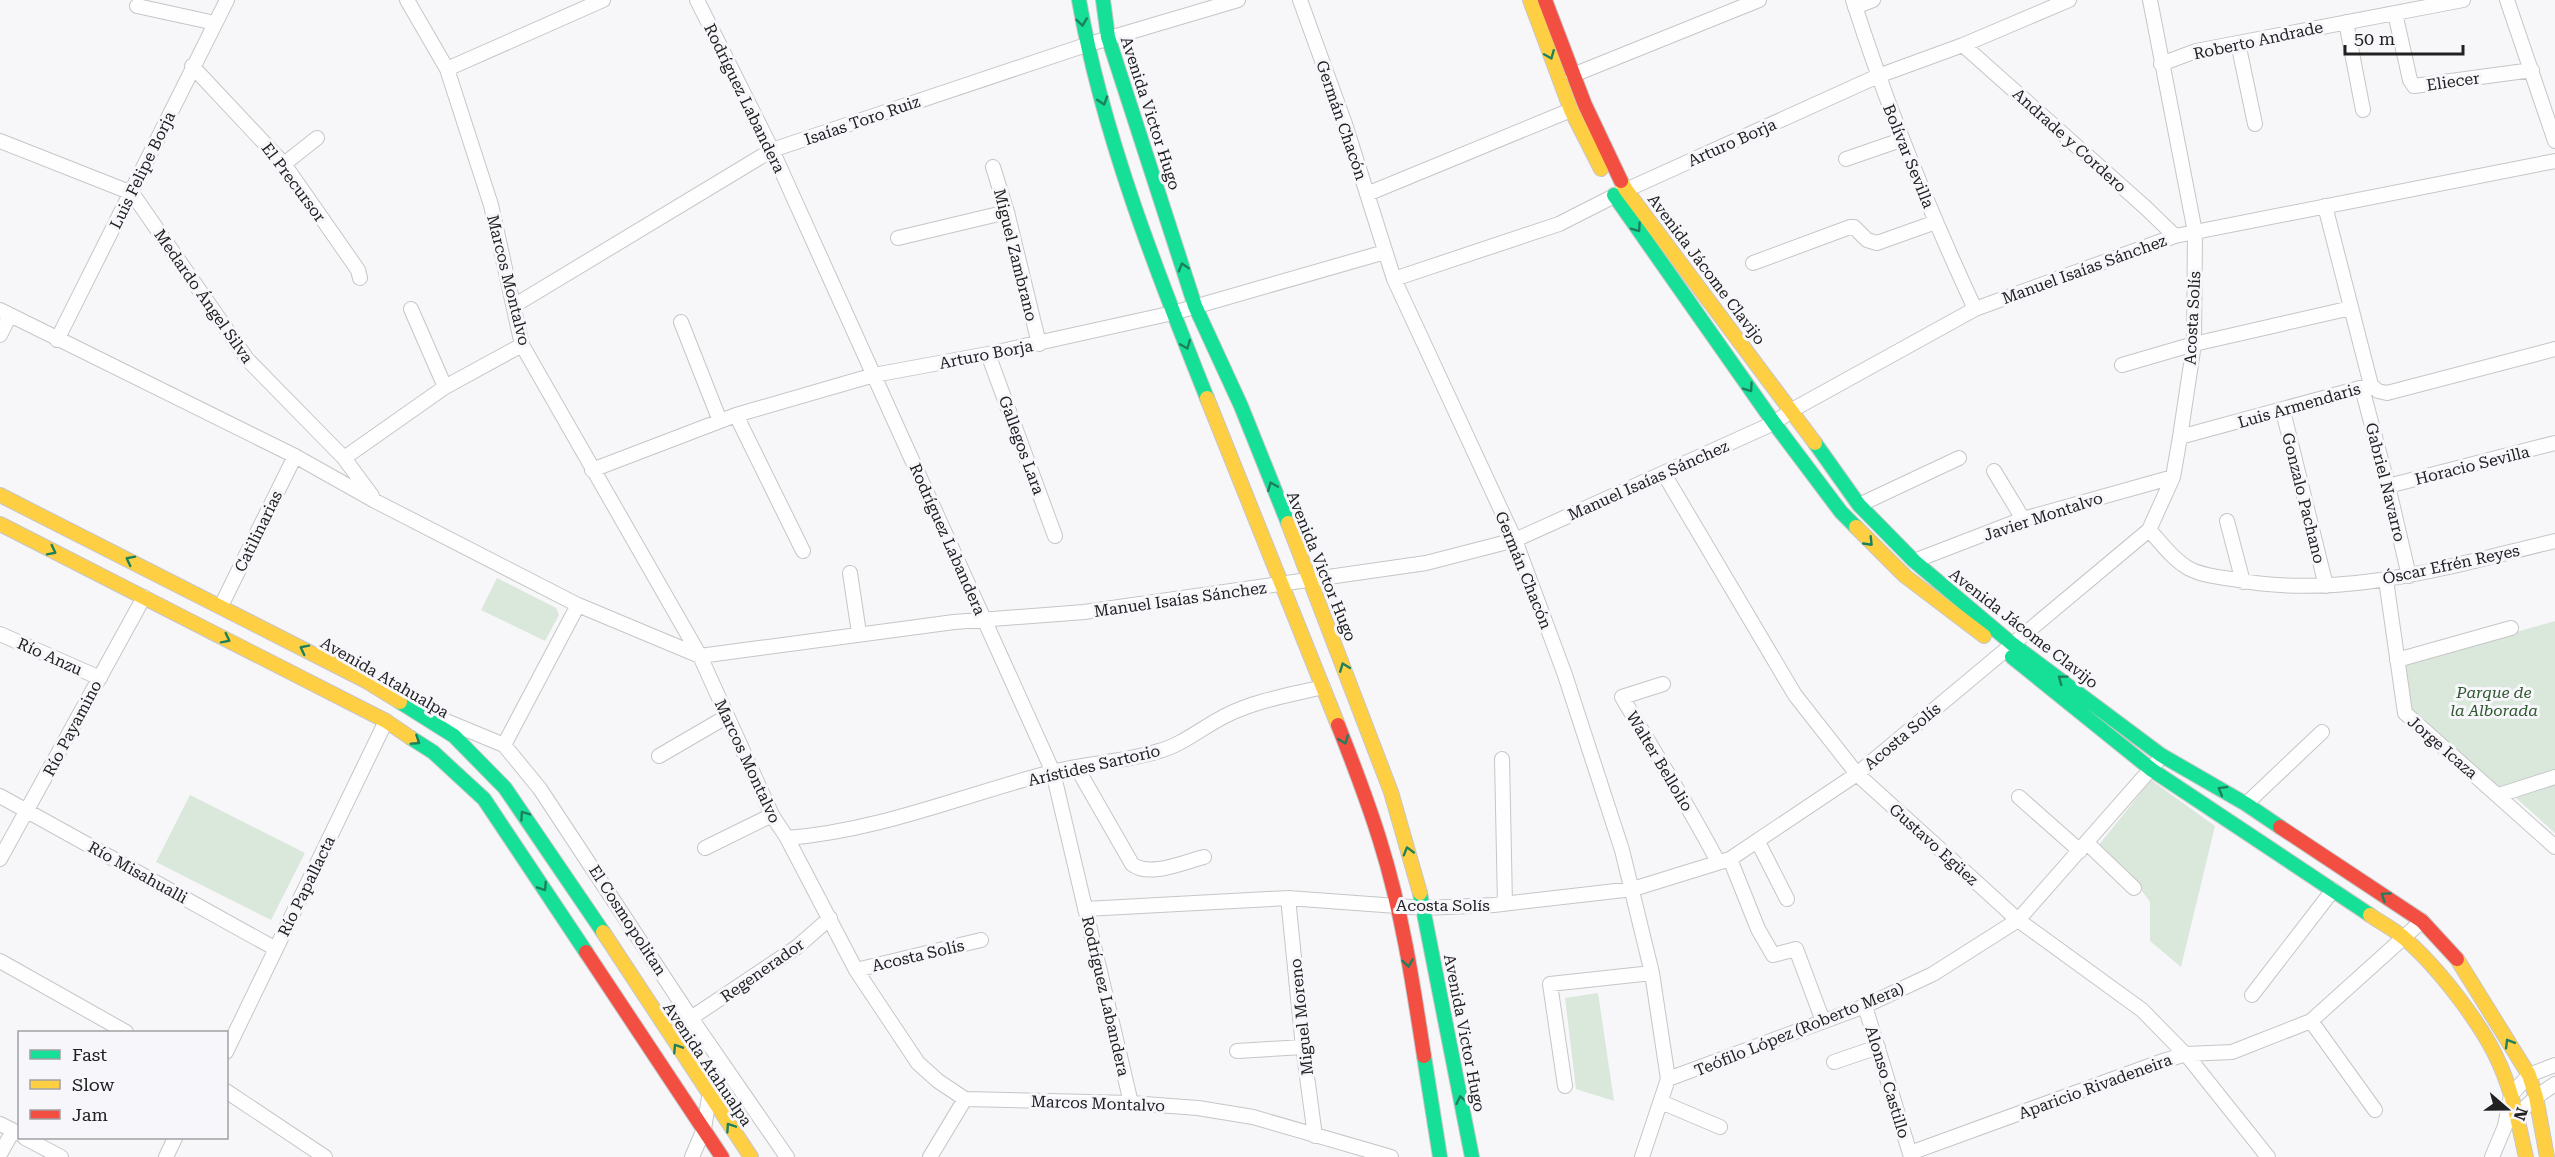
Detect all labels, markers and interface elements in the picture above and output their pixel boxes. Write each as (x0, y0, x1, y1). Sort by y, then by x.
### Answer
street label: Roberto Andrade (2192, 17, 2325, 64)
one-way arrow (1076, 18, 1088, 27)
scale bar (2345, 18, 2464, 56)
street label: Rodríguez Labandera (700, 20, 789, 176)
text: 50 m (2354, 28, 2395, 49)
street label: Avenida Victor Hugo (1117, 34, 1184, 192)
one-way arrow (1543, 49, 1555, 60)
street label: Germán Chacón (1312, 58, 1371, 182)
street label: Eliecer (2425, 68, 2481, 95)
street label: Andrade y Cordero (2009, 84, 2131, 197)
street label: Isaías Toro Ruiz (802, 92, 923, 149)
one-way arrow (1096, 95, 1108, 105)
street label: Bolívar Sevilla (1879, 101, 1938, 211)
street label: Luis Felipe Borja (106, 108, 179, 232)
street label: Arturo Borja (1685, 114, 1780, 170)
street label: El Precursor (258, 139, 330, 226)
street label: Miguel Zambrano (990, 187, 1041, 323)
street label: Avenida Jácome Clavijo (1644, 190, 1770, 349)
street label: Marcos Montalvo (483, 213, 534, 348)
one-way arrow (1630, 222, 1641, 233)
street label: Medardo Ángel Silva (150, 226, 257, 367)
street label: Manuel Isaías Sánchez (1999, 231, 2169, 308)
one-way arrow (1178, 262, 1190, 273)
street label: Acosta Solís (2181, 270, 2204, 365)
street label: Arturo Borja (938, 336, 1035, 373)
one-way arrow (1179, 338, 1191, 349)
street label: Luis Armendaris (2236, 379, 2363, 432)
one-way arrow (1742, 382, 1753, 393)
street label: Gallegos Lara (995, 393, 1048, 498)
street label: Gabriel Navarro (2362, 421, 2410, 544)
street label: Gonzalo Pachano (2278, 431, 2329, 566)
street label: Manuel Isaías Sánchez (1565, 436, 1732, 524)
street label: Horacio Sevilla (2413, 442, 2532, 489)
street label: Rodríguez Labandera (906, 460, 990, 618)
one-way arrow (1267, 481, 1280, 492)
street label: Catilinarias (231, 487, 286, 575)
street label: Avenida Victor Hugo (1283, 488, 1360, 644)
street label: Javier Montalvo (1981, 488, 2105, 545)
street label: Germán Chacón (1491, 509, 1556, 632)
one-way arrow (1862, 535, 1873, 545)
street label: Óscar Efrén Reyes (2381, 541, 2522, 588)
one-way arrow (46, 543, 57, 555)
one-way arrow (125, 556, 136, 568)
street label: Avenida Jácome Clavijo (1945, 564, 2102, 693)
street label: Manuel Isaías Sánchez (1093, 578, 1268, 621)
one-way arrow (220, 631, 231, 643)
street label: Avenida Atahualpa (317, 633, 453, 722)
street label: Río Anzu (14, 634, 85, 679)
one-way arrow (300, 645, 310, 656)
one-way arrow (1339, 662, 1351, 673)
one-way arrow (2058, 676, 2069, 687)
street label: Río Payamino (39, 677, 106, 779)
park label: Parque de la Alborada (2450, 683, 2538, 720)
street label: Marcos Montalvo (711, 696, 785, 826)
street label: Acosta Solís (1860, 699, 1945, 774)
street label: Walter Bellolio (1622, 708, 1697, 815)
street label: Jorge Icaza (2404, 712, 2482, 783)
one-way arrow (410, 734, 421, 745)
one-way arrow (1337, 734, 1349, 745)
street label: Arístides Sartorio (1026, 741, 1162, 790)
one-way arrow (2218, 786, 2228, 797)
street label: Gustavo Egüez (1885, 800, 1982, 890)
one-way arrow (520, 810, 531, 821)
street label: Río Papallacta (274, 833, 339, 940)
street label: Río Misahualli (85, 837, 191, 908)
one-way arrow (1403, 846, 1415, 857)
street label: El Cosmopolitan (585, 861, 670, 979)
one-way arrow (536, 880, 547, 891)
one-way arrow (2381, 893, 2392, 904)
street label: Acosta Solís (1396, 896, 1490, 915)
street label: Rodríguez Labandera (1078, 914, 1133, 1078)
street label: Regenerador (717, 934, 808, 1006)
street label: Acosta Solís (870, 936, 966, 975)
street label: Avenida Victor Hugo (1440, 953, 1489, 1114)
street label: Miguel Moreno (1286, 957, 1317, 1076)
one-way arrow (1401, 958, 1414, 968)
street label: Teófilo López (Roberto Mera) (1692, 979, 1907, 1080)
street label: Avenida Atahualpa (659, 999, 756, 1130)
street label: Alonso Castillo (1861, 1024, 1914, 1141)
legend (18, 1031, 228, 1139)
one-way arrow (2505, 1039, 2517, 1049)
one-way arrow (673, 1043, 684, 1054)
text: Fast (72, 1044, 107, 1065)
street label: Aparicio Rivadeneira (2016, 1050, 2175, 1123)
text: Slow (72, 1074, 114, 1095)
north arrow (2477, 1079, 2537, 1139)
street label: Marcos Montalvo (1031, 1092, 1165, 1115)
one-way arrow (1455, 1095, 1468, 1105)
text: Jam (72, 1104, 108, 1125)
text: N (2510, 1105, 2532, 1123)
one-way arrow (726, 1122, 737, 1133)

